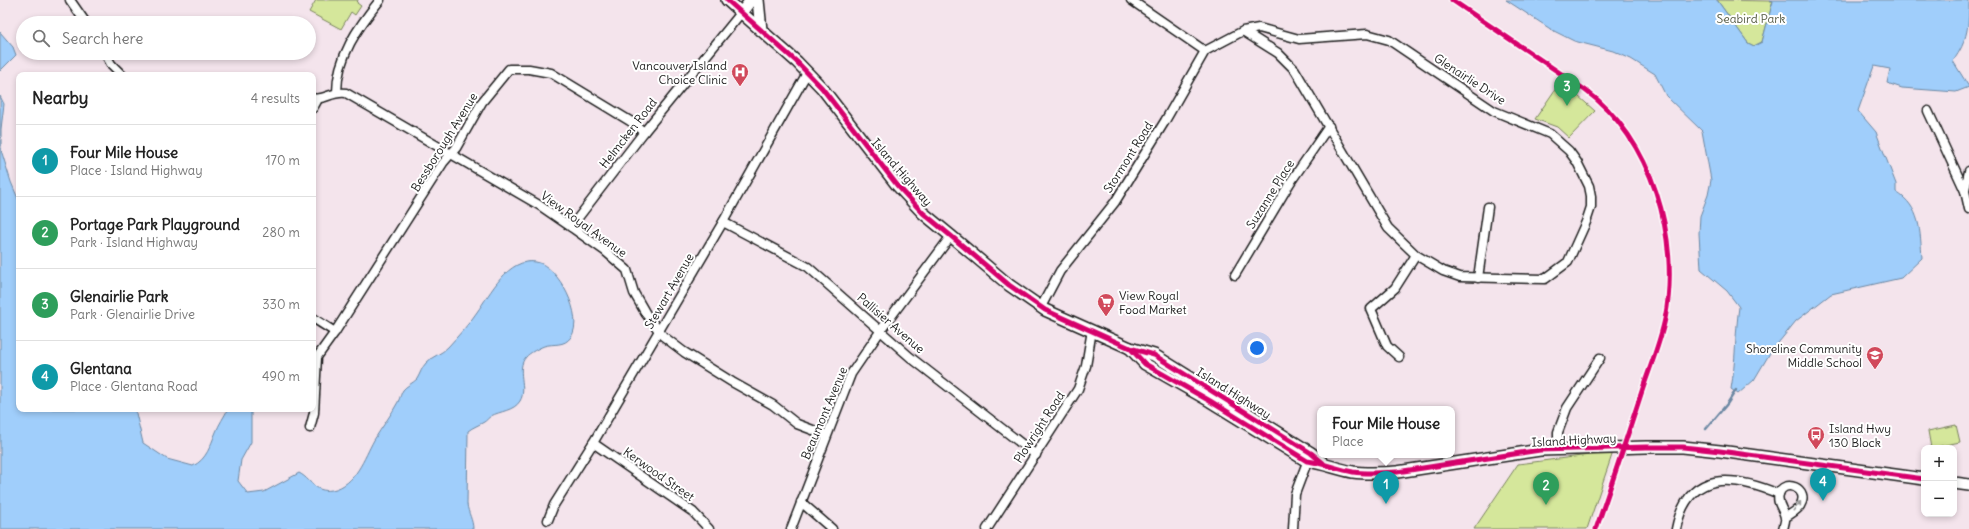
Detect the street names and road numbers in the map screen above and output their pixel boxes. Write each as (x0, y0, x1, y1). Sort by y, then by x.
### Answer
street label: Glenairlie Drive (1431, 50, 1509, 108)
street label: Bessborough Avenue (407, 90, 481, 194)
street label: Helmcken Road (596, 95, 660, 171)
street label: Stormont Road (1100, 119, 1156, 195)
street label: Island Highway (868, 135, 936, 209)
street label: Suzanne Place (1243, 157, 1297, 231)
street label: View Royal Avenue (538, 188, 630, 260)
street label: Stewart Avenue (641, 250, 697, 332)
street label: Pallisier Avenue (854, 290, 928, 356)
street label: Beaumont Avenue (798, 364, 850, 462)
street label: Island Highway (1194, 364, 1274, 422)
street label: Plowright Road (1010, 388, 1068, 466)
street label: Island Highway (1531, 430, 1617, 450)
street label: Kerwood Street (621, 444, 697, 504)

